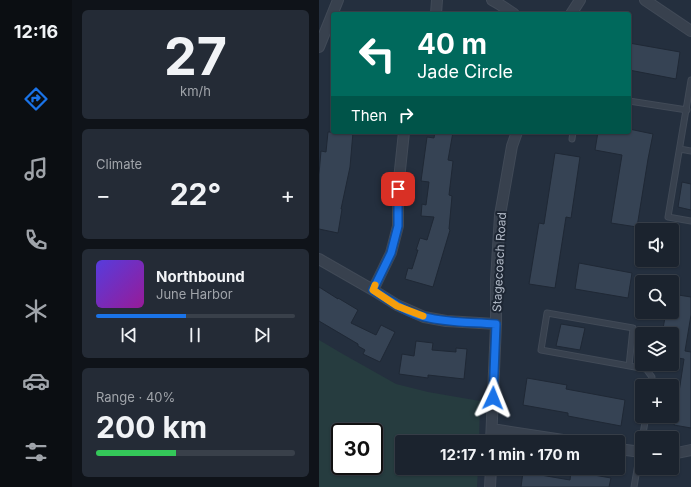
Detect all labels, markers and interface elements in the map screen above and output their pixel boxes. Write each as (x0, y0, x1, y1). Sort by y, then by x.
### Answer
text: 12:16 (14, 21, 58, 42)
text: 27 (164, 25, 227, 88)
text: 40 m (417, 27, 487, 61)
icon: left (351, 28, 403, 80)
text: Jade Circle (417, 61, 513, 82)
text: km/h (180, 83, 211, 99)
icon: directions (22, 85, 50, 113)
icon: right (395, 104, 417, 126)
text: Then (351, 106, 387, 125)
icon: music (22, 155, 50, 183)
text: Climate (96, 156, 142, 172)
pin (381, 172, 415, 206)
text: 22° (170, 176, 221, 212)
icon: arrive (387, 178, 409, 200)
text: − (96, 182, 111, 208)
text: + (280, 182, 295, 208)
street label: Stagecoach Road (489, 212, 509, 312)
map controls (635, 223, 679, 475)
button: sound (635, 223, 679, 267)
icon: phone (22, 226, 50, 254)
text: Northbound (156, 267, 245, 286)
button: search (635, 275, 679, 319)
text: June Harbor (156, 286, 233, 302)
icon: climate (22, 297, 50, 325)
icon: previous (118, 324, 140, 346)
icon: pause (184, 324, 206, 346)
icon: next (251, 324, 273, 346)
button: layers (635, 327, 679, 371)
icon: car (22, 367, 50, 395)
position arrow (472, 377, 514, 419)
button: + (635, 379, 679, 423)
text: Range · 40% (96, 389, 175, 405)
text: 200 km (96, 409, 207, 445)
speed limit sign: 30 (331, 423, 383, 475)
button: − (635, 431, 679, 475)
icon: filters (22, 438, 50, 466)
text: 12:17 · 1 min · 170 m (440, 445, 580, 464)

